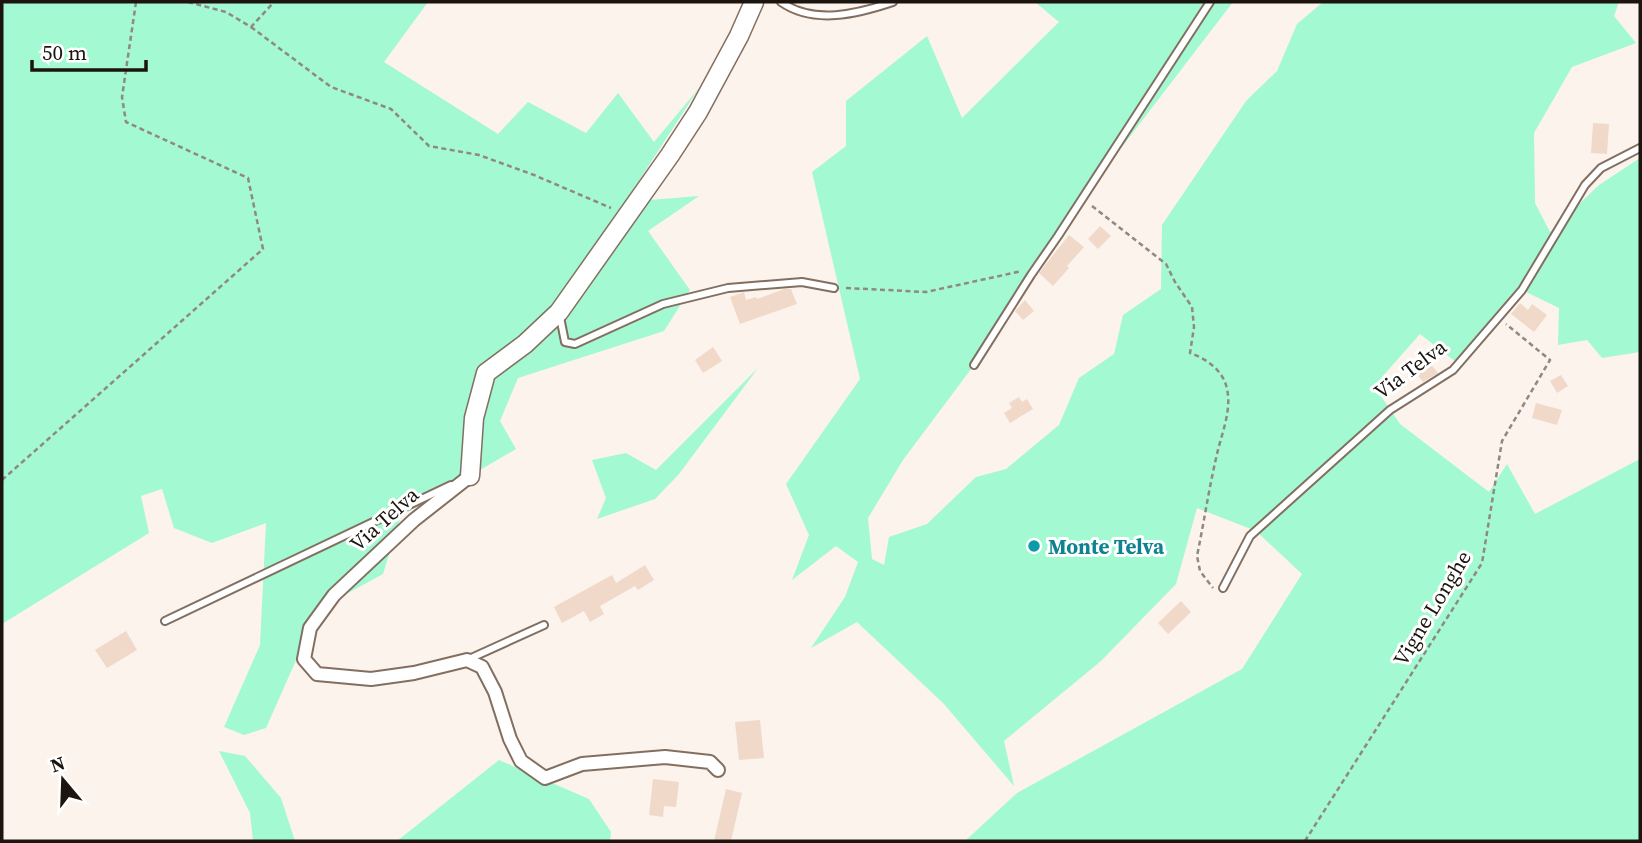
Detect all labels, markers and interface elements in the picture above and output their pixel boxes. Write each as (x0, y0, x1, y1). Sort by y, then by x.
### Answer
scale bar (32, 28, 145, 72)
text: 50 m (42, 38, 87, 67)
street label: Via Telva (1368, 332, 1452, 406)
street label: Via Telva (343, 480, 425, 558)
place label: Monte Telva (1048, 532, 1165, 561)
marker: Monte Telva (1026, 538, 1042, 554)
street label: Vigne Longhe (1386, 545, 1478, 671)
north arrow (28, 745, 98, 815)
text: N (47, 749, 68, 778)

